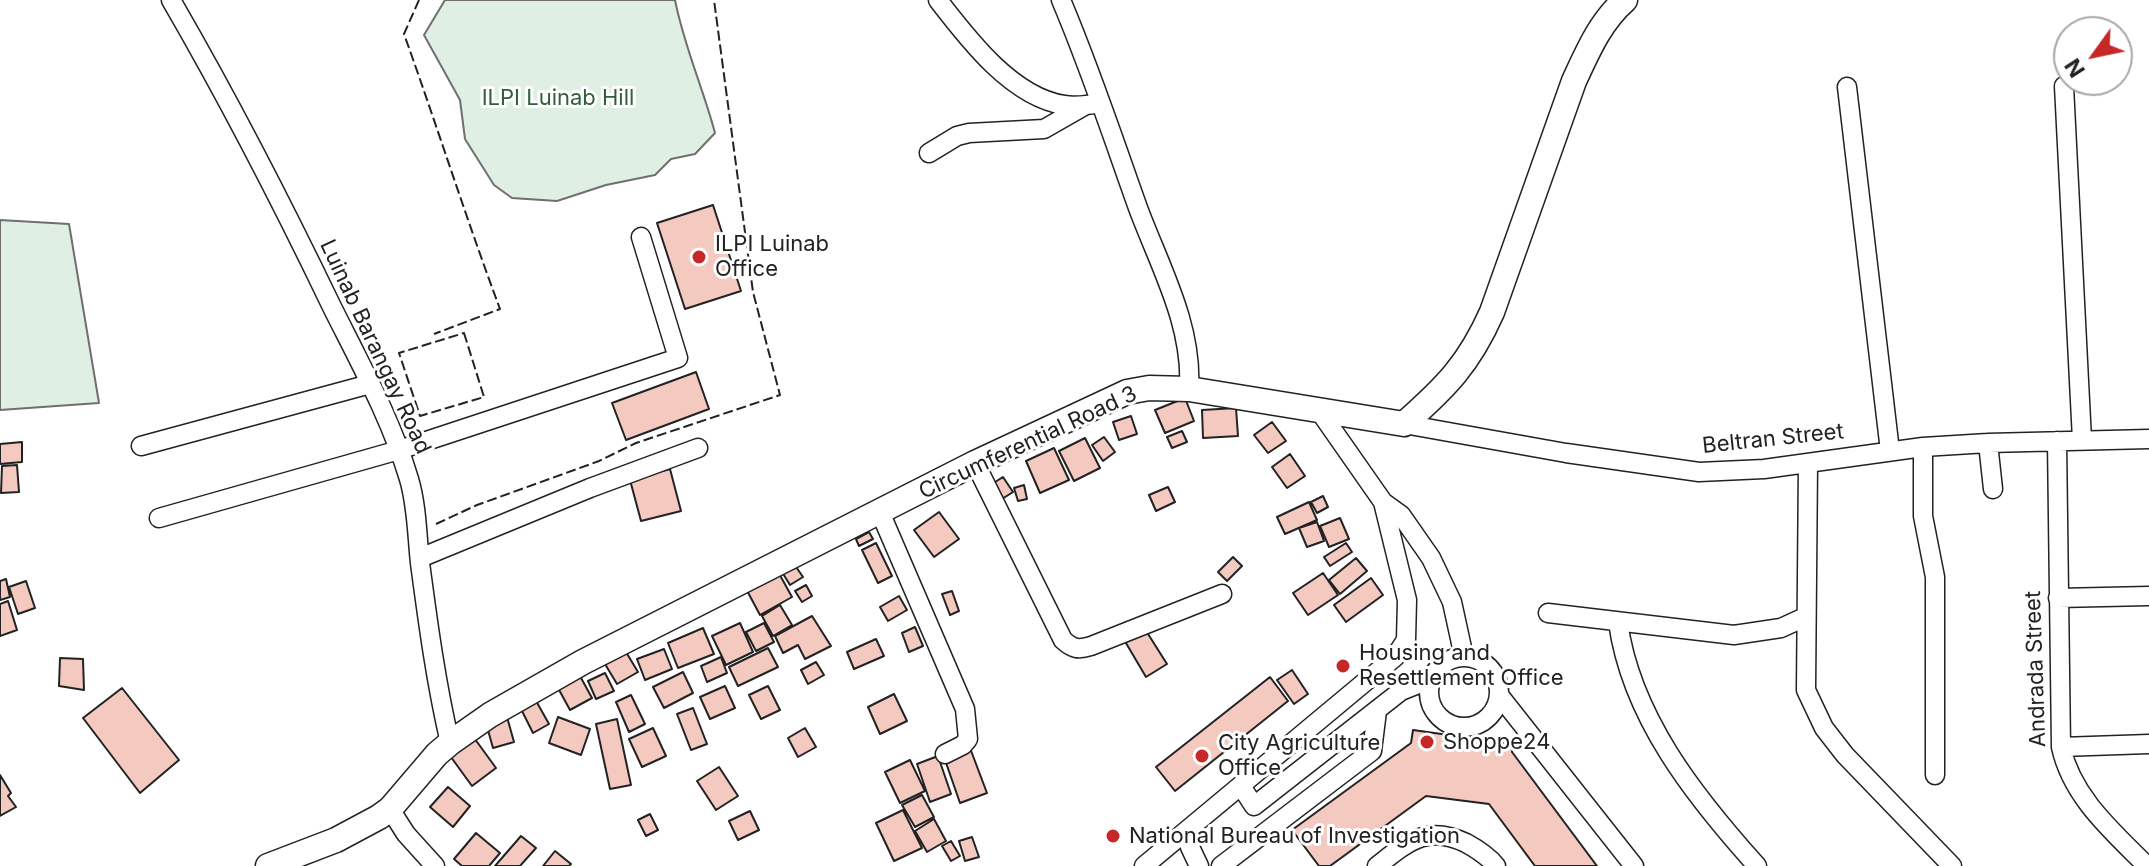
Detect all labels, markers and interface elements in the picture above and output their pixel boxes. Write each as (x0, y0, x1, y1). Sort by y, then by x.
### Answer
north arrow (2053, 16, 2133, 96)
text: N (2059, 54, 2090, 82)
park label: ILPI Luinab Hill (482, 85, 634, 111)
place label: ILPI Luinab Office (715, 231, 829, 282)
street label: Luinab Barangay Road (314, 236, 436, 458)
marker: ILPI Luinab Office (690, 248, 708, 266)
street label: Circumferential Road 3 (915, 381, 1141, 505)
street label: Beltran Street (1701, 418, 1845, 460)
street label: Andrada Street (2020, 590, 2052, 748)
place label: Housing and Resettlement Office (1359, 640, 1564, 692)
marker: Housing and Resettlement Office (1334, 657, 1352, 675)
place label: Shoppe24 (1443, 729, 1550, 755)
place label: City Agriculture Office (1218, 730, 1380, 782)
marker: Shoppe24 (1418, 733, 1436, 751)
marker: City Agriculture Office (1193, 747, 1211, 765)
place label: National Bureau of Investigation (1129, 823, 1460, 849)
marker: National Bureau of Investigation (1104, 827, 1122, 845)

